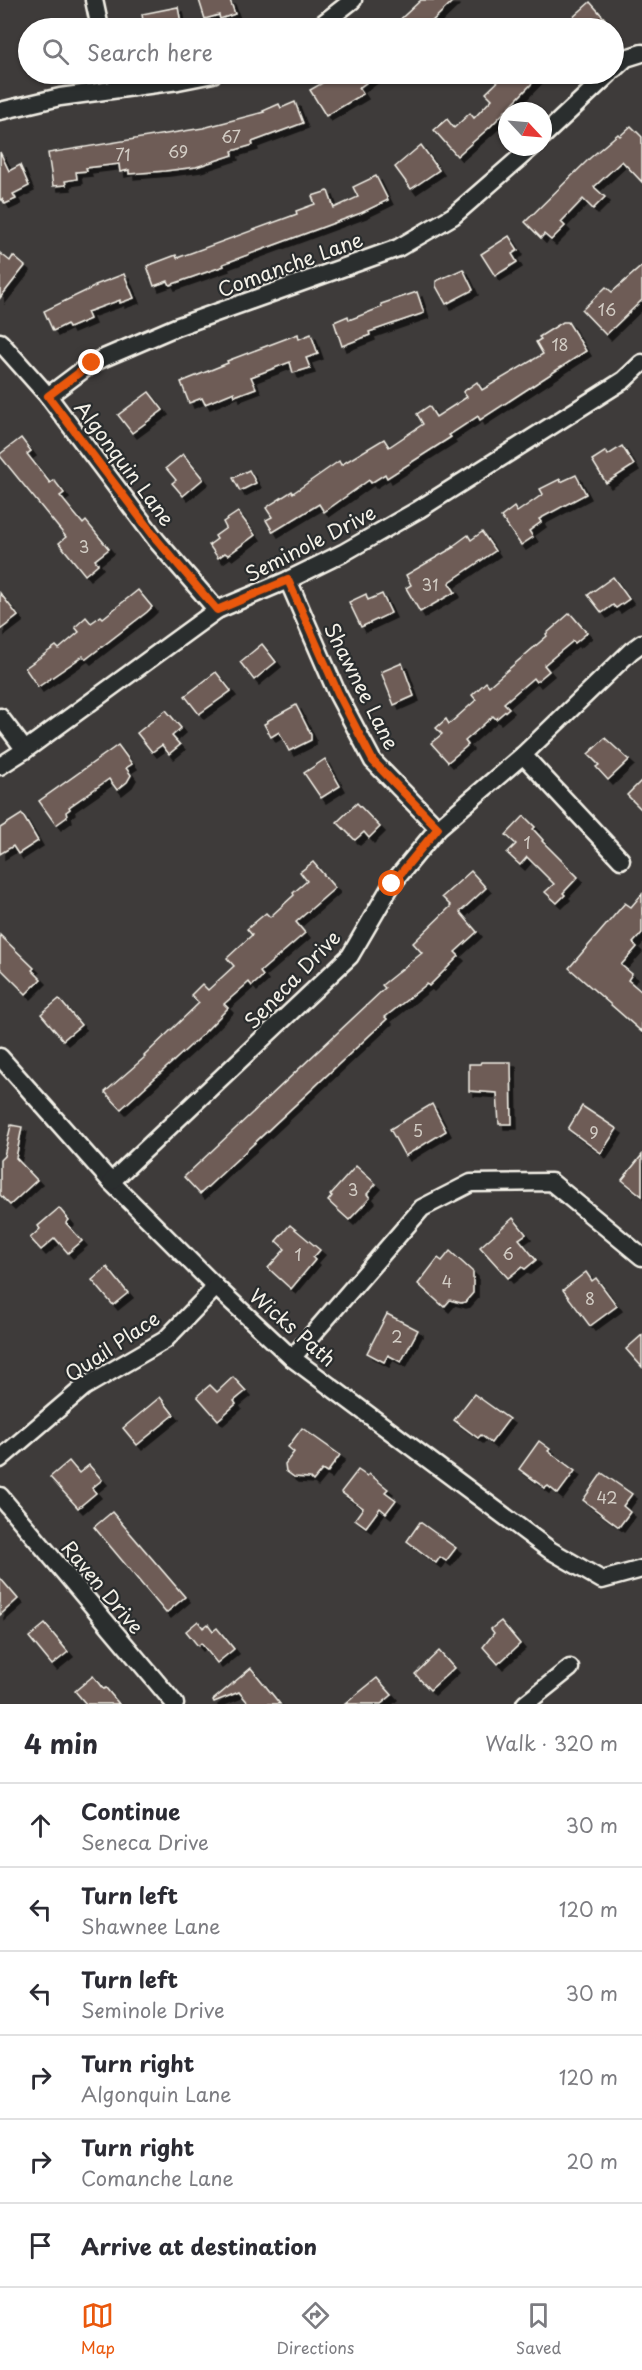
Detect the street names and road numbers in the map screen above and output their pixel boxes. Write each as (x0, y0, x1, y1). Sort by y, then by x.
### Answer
street label: Comanche Lane (213, 224, 367, 304)
street label: Algonquin Lane (68, 394, 182, 532)
street label: Seminole Drive (239, 497, 381, 589)
street label: Shawnee Lane (317, 617, 407, 755)
street label: Seneca Drive (237, 922, 347, 1035)
street label: Wicks Path (243, 1281, 343, 1373)
street label: Quail Place (59, 1303, 165, 1389)
street label: Raven Drive (55, 1534, 151, 1640)

